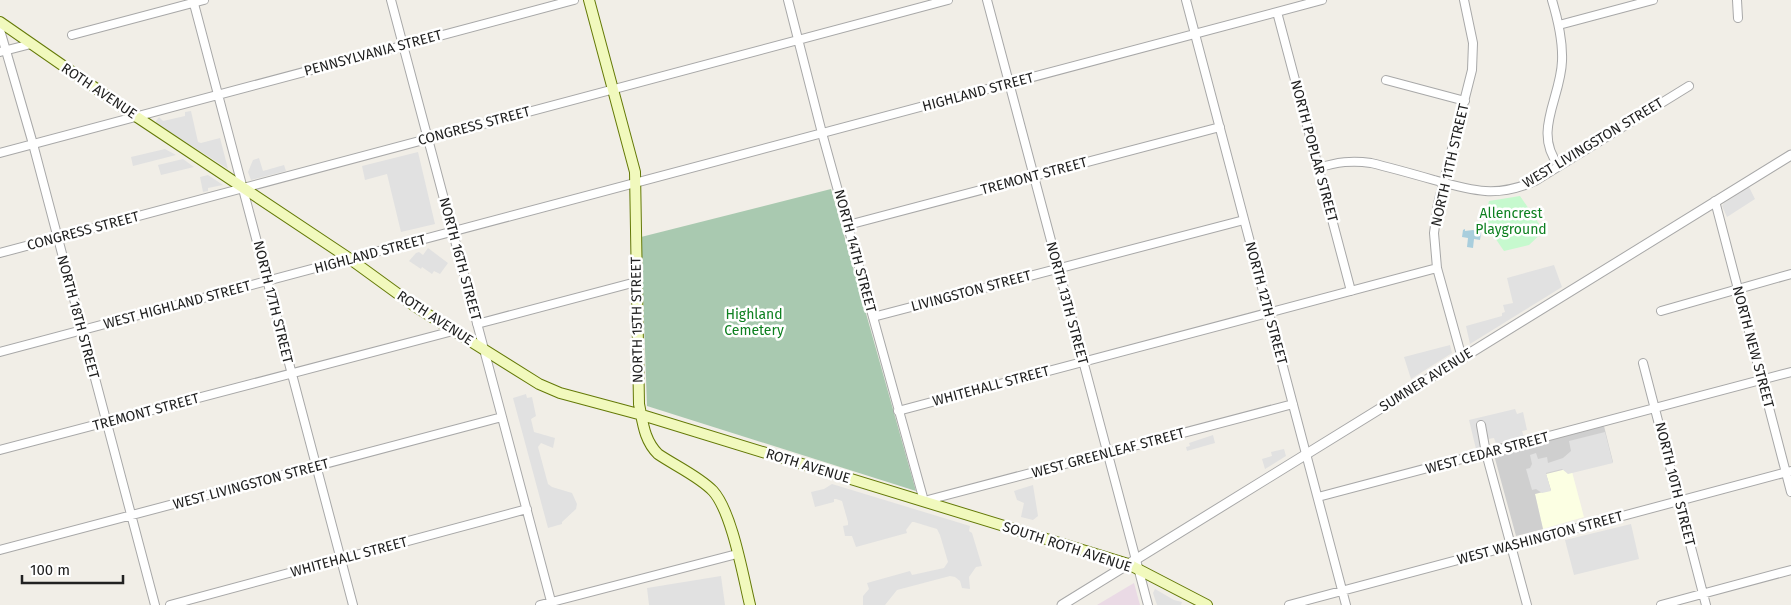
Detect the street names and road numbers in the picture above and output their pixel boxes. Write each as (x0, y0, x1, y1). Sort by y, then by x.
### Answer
street label: PENNSYLVANIA STREET (302, 26, 444, 80)
street label: ROTH AVENUE (58, 60, 140, 122)
street label: HIGHLAND STREET (920, 69, 1036, 115)
street label: NORTH POPLAR STREET (1287, 78, 1341, 225)
street label: WEST LIVINGSTON STREET (1520, 94, 1667, 192)
street label: NORTH 11TH STREET (1428, 101, 1473, 228)
street label: CONGRESS STREET (416, 103, 533, 149)
street label: TREMONT STREET (979, 153, 1090, 198)
street label: NORTH 14TH STREET (830, 188, 880, 315)
street label: NORTH 16TH STREET (435, 196, 485, 323)
street label: CONGRESS STREET (25, 208, 142, 254)
street label: HIGHLAND STREET (312, 231, 428, 277)
street label: NORTH 17TH STREET (250, 239, 297, 366)
street label: NORTH 13TH STREET (1042, 240, 1092, 367)
street label: NORTH 12TH STREET (1241, 240, 1291, 367)
street label: NORTH 18TH STREET (53, 253, 103, 381)
street label: NORTH 15TH STREET (627, 256, 647, 383)
street label: LIVINGSTON STREET (909, 267, 1034, 315)
street label: WEST HIGHLAND STREET (102, 277, 253, 333)
street label: NORTH NEW STREET (1729, 284, 1778, 411)
street label: ROTH AVENUE (394, 287, 476, 349)
street label: SUMNER AVENUE (1376, 345, 1476, 415)
street label: WHITEHALL STREET (931, 362, 1052, 410)
street label: TREMONT STREET (91, 389, 202, 434)
street label: NORTH 10TH STREET (1651, 420, 1699, 548)
street label: WEST GREENLEAF STREET (1030, 424, 1187, 482)
street label: WEST CEDAR STREET (1424, 428, 1551, 478)
street label: ROTH AVENUE (764, 445, 852, 487)
street label: WEST LIVINGSTON STREET (171, 455, 332, 513)
street label: WEST WASHINGTON STREET (1455, 507, 1626, 568)
street label: SOUTH ROTH AVENUE (1000, 518, 1134, 576)
street label: WHITEHALL STREET (289, 533, 410, 581)

